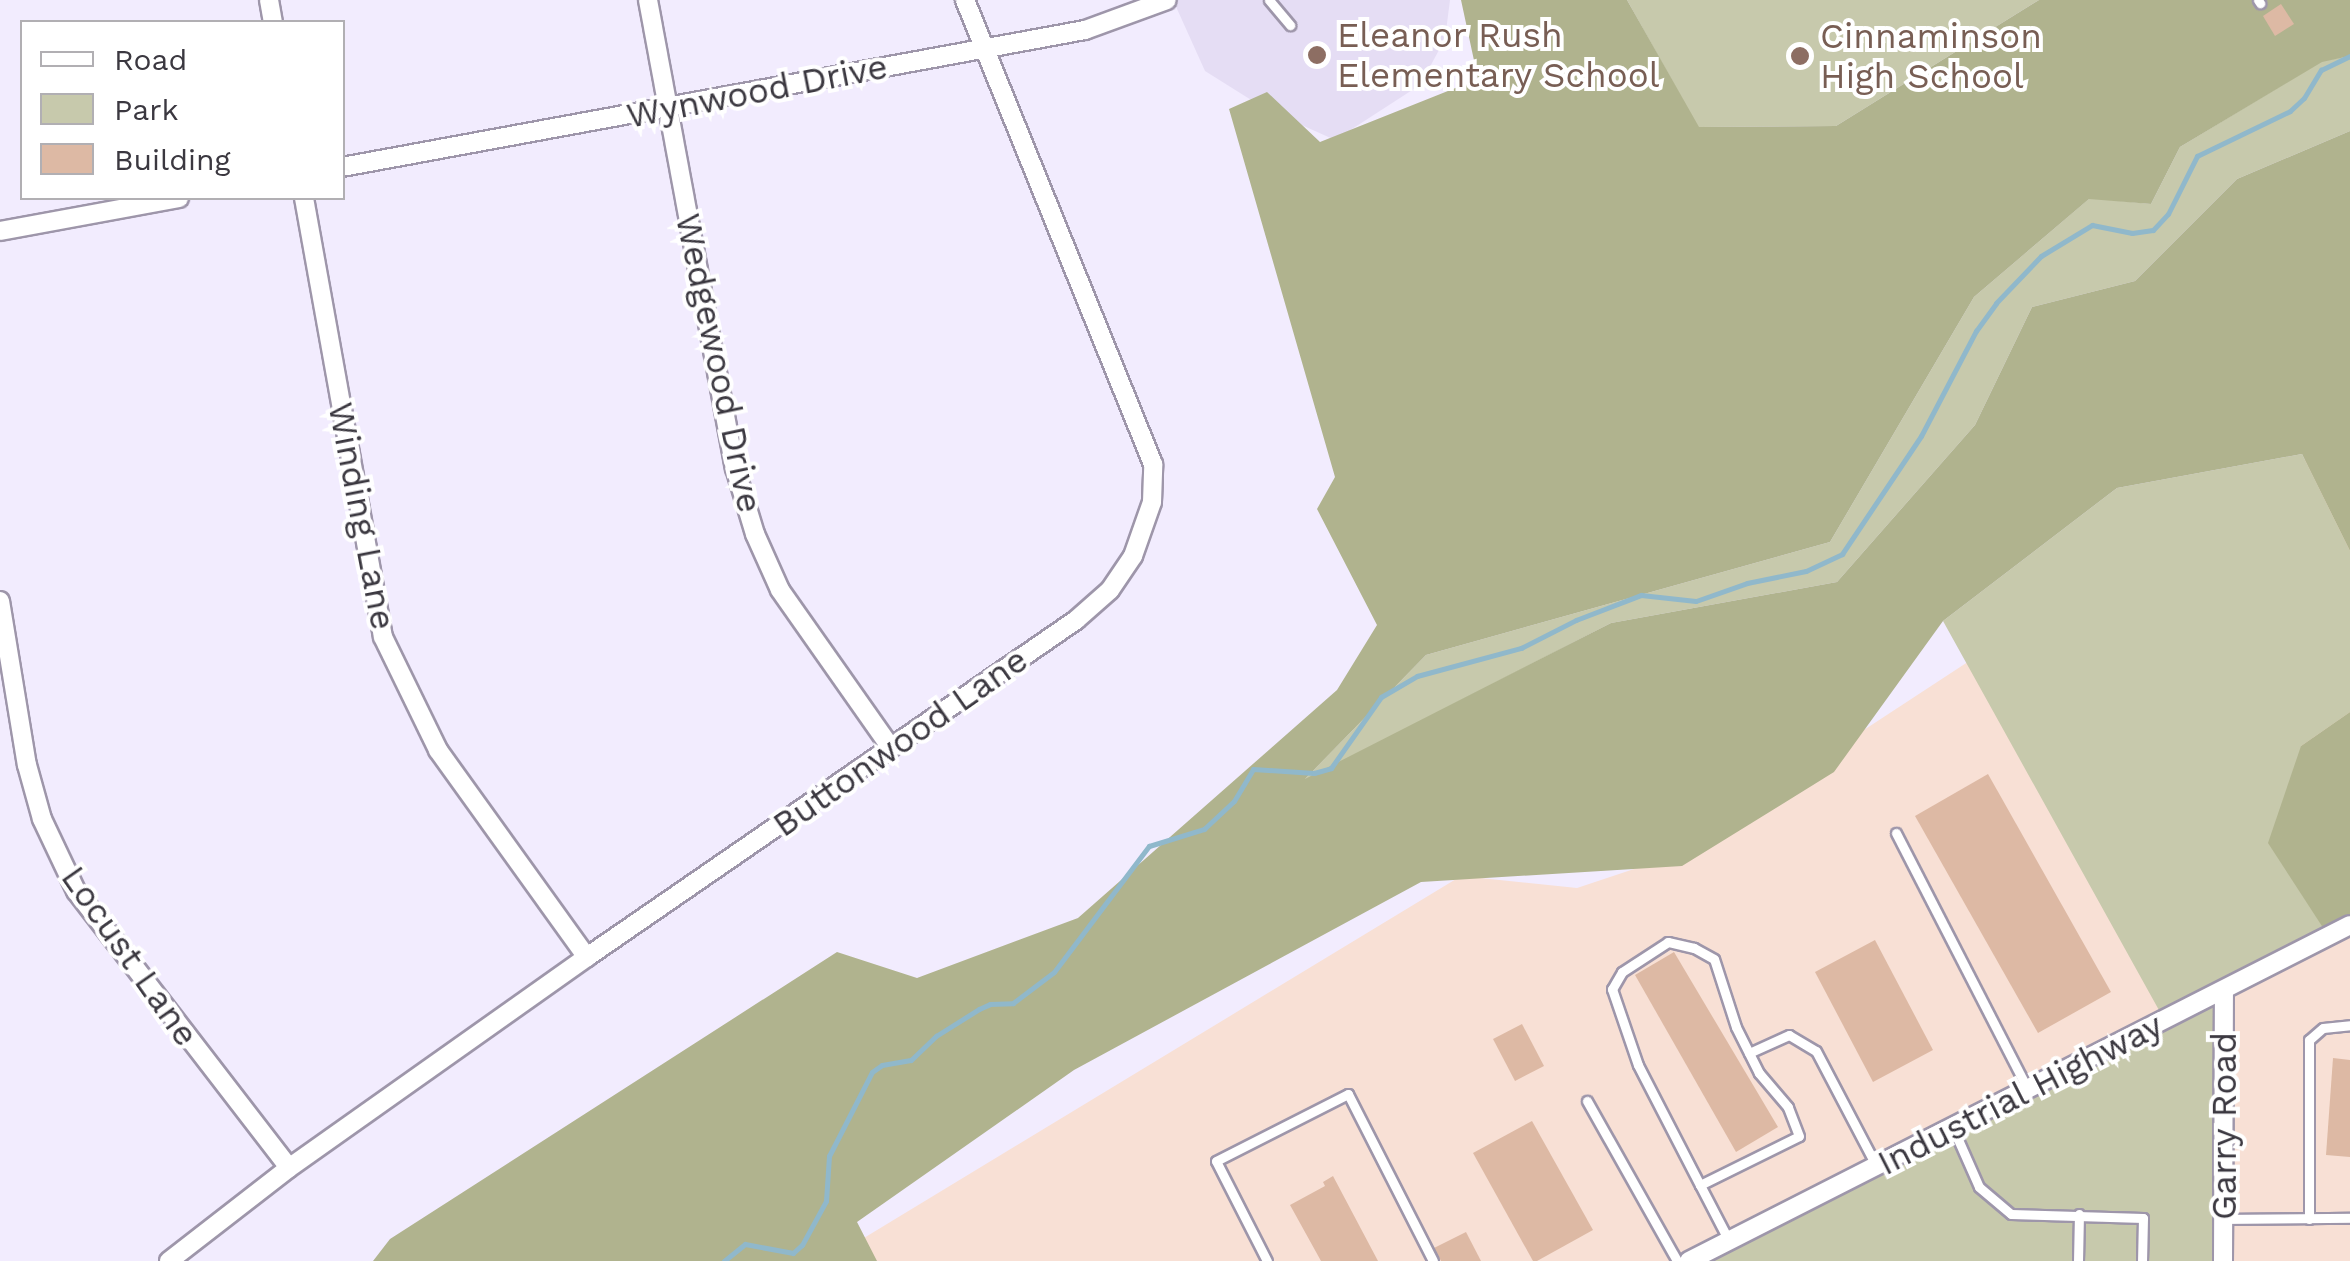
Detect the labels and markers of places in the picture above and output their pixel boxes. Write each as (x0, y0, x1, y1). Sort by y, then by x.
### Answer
place label: Eleanor Rush Elementary School (1337, 14, 1660, 96)
place label: Cinnaminson High School (1820, 15, 2042, 97)
marker: Eleanor Rush Elementary School (1306, 44, 1328, 66)
marker: Cinnaminson High School (1789, 45, 1811, 67)

